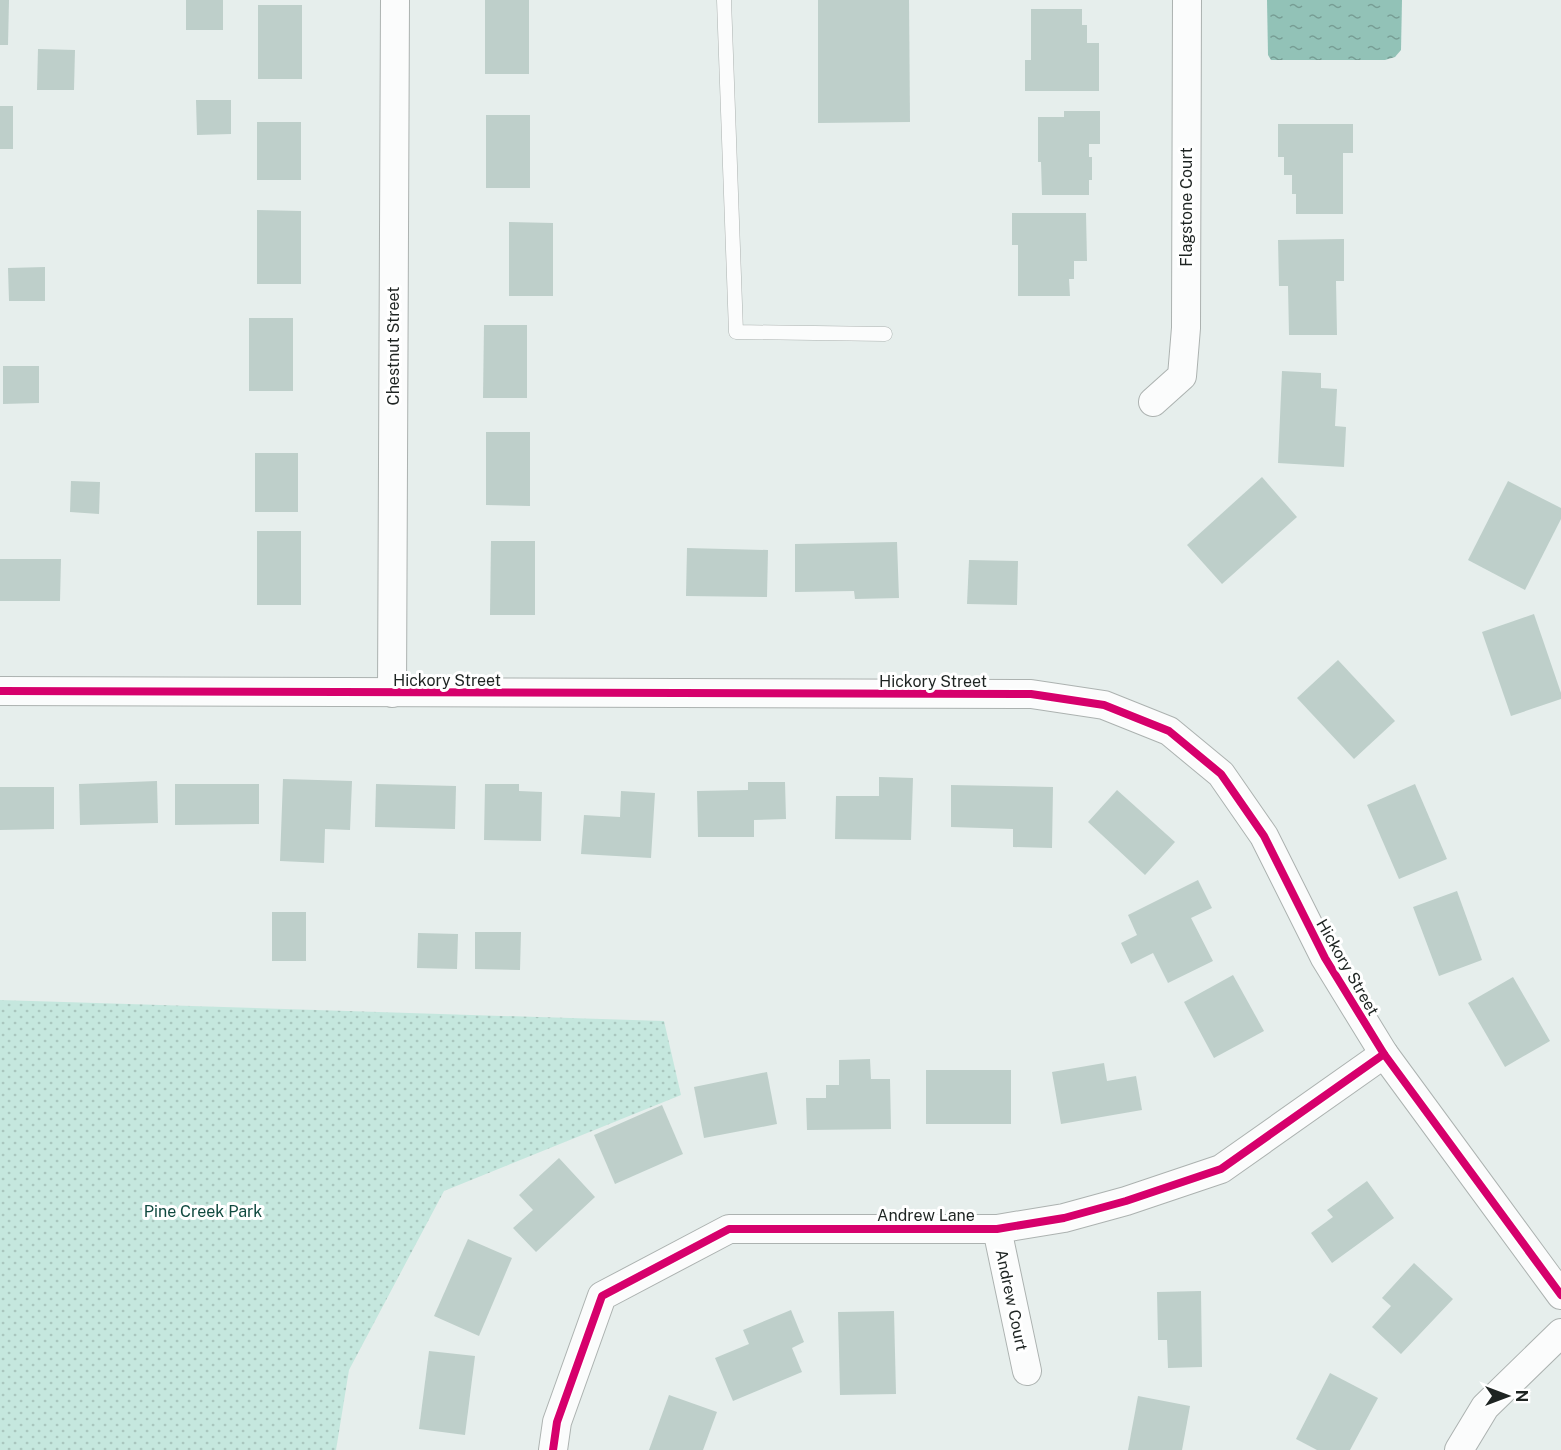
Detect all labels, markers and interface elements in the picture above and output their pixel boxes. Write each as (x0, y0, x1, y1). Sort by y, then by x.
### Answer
street label: Flagstone Court (1177, 147, 1196, 267)
street label: Chestnut Street (384, 287, 403, 405)
street label: Hickory Street (393, 671, 501, 690)
street label: Hickory Street (879, 672, 987, 691)
street label: Hickory Street (1312, 916, 1383, 1019)
park label: Pine Creek Park (144, 1202, 262, 1221)
street label: Andrew Lane (877, 1206, 975, 1225)
street label: Andrew Court (991, 1248, 1032, 1353)
north arrow (1477, 1366, 1537, 1426)
text: N (1512, 1390, 1531, 1402)

